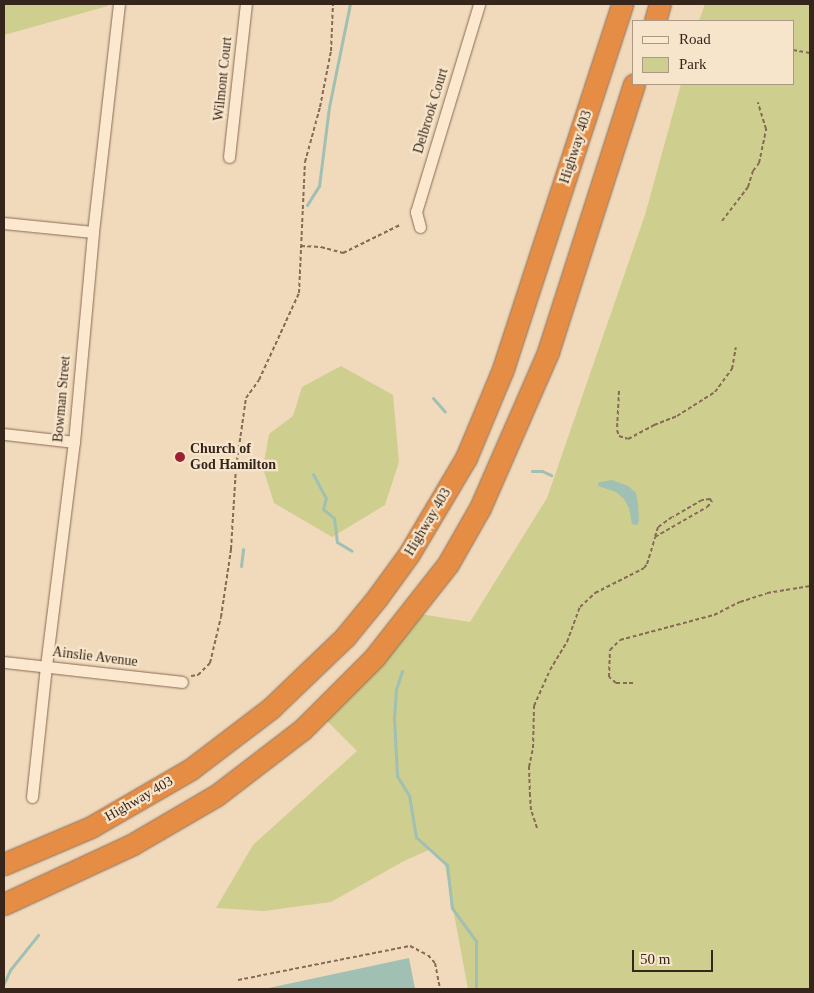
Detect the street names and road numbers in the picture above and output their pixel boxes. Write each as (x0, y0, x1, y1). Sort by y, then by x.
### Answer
street label: Wilmont Court (210, 36, 236, 122)
street label: Delbrook Court (410, 66, 452, 156)
street label: Highway 403 (556, 108, 596, 186)
street label: Bowman Street (50, 355, 74, 443)
street label: Highway 403 (401, 485, 455, 559)
street label: Ainslie Avenue (51, 643, 139, 671)
street label: Highway 403 (102, 773, 176, 825)

